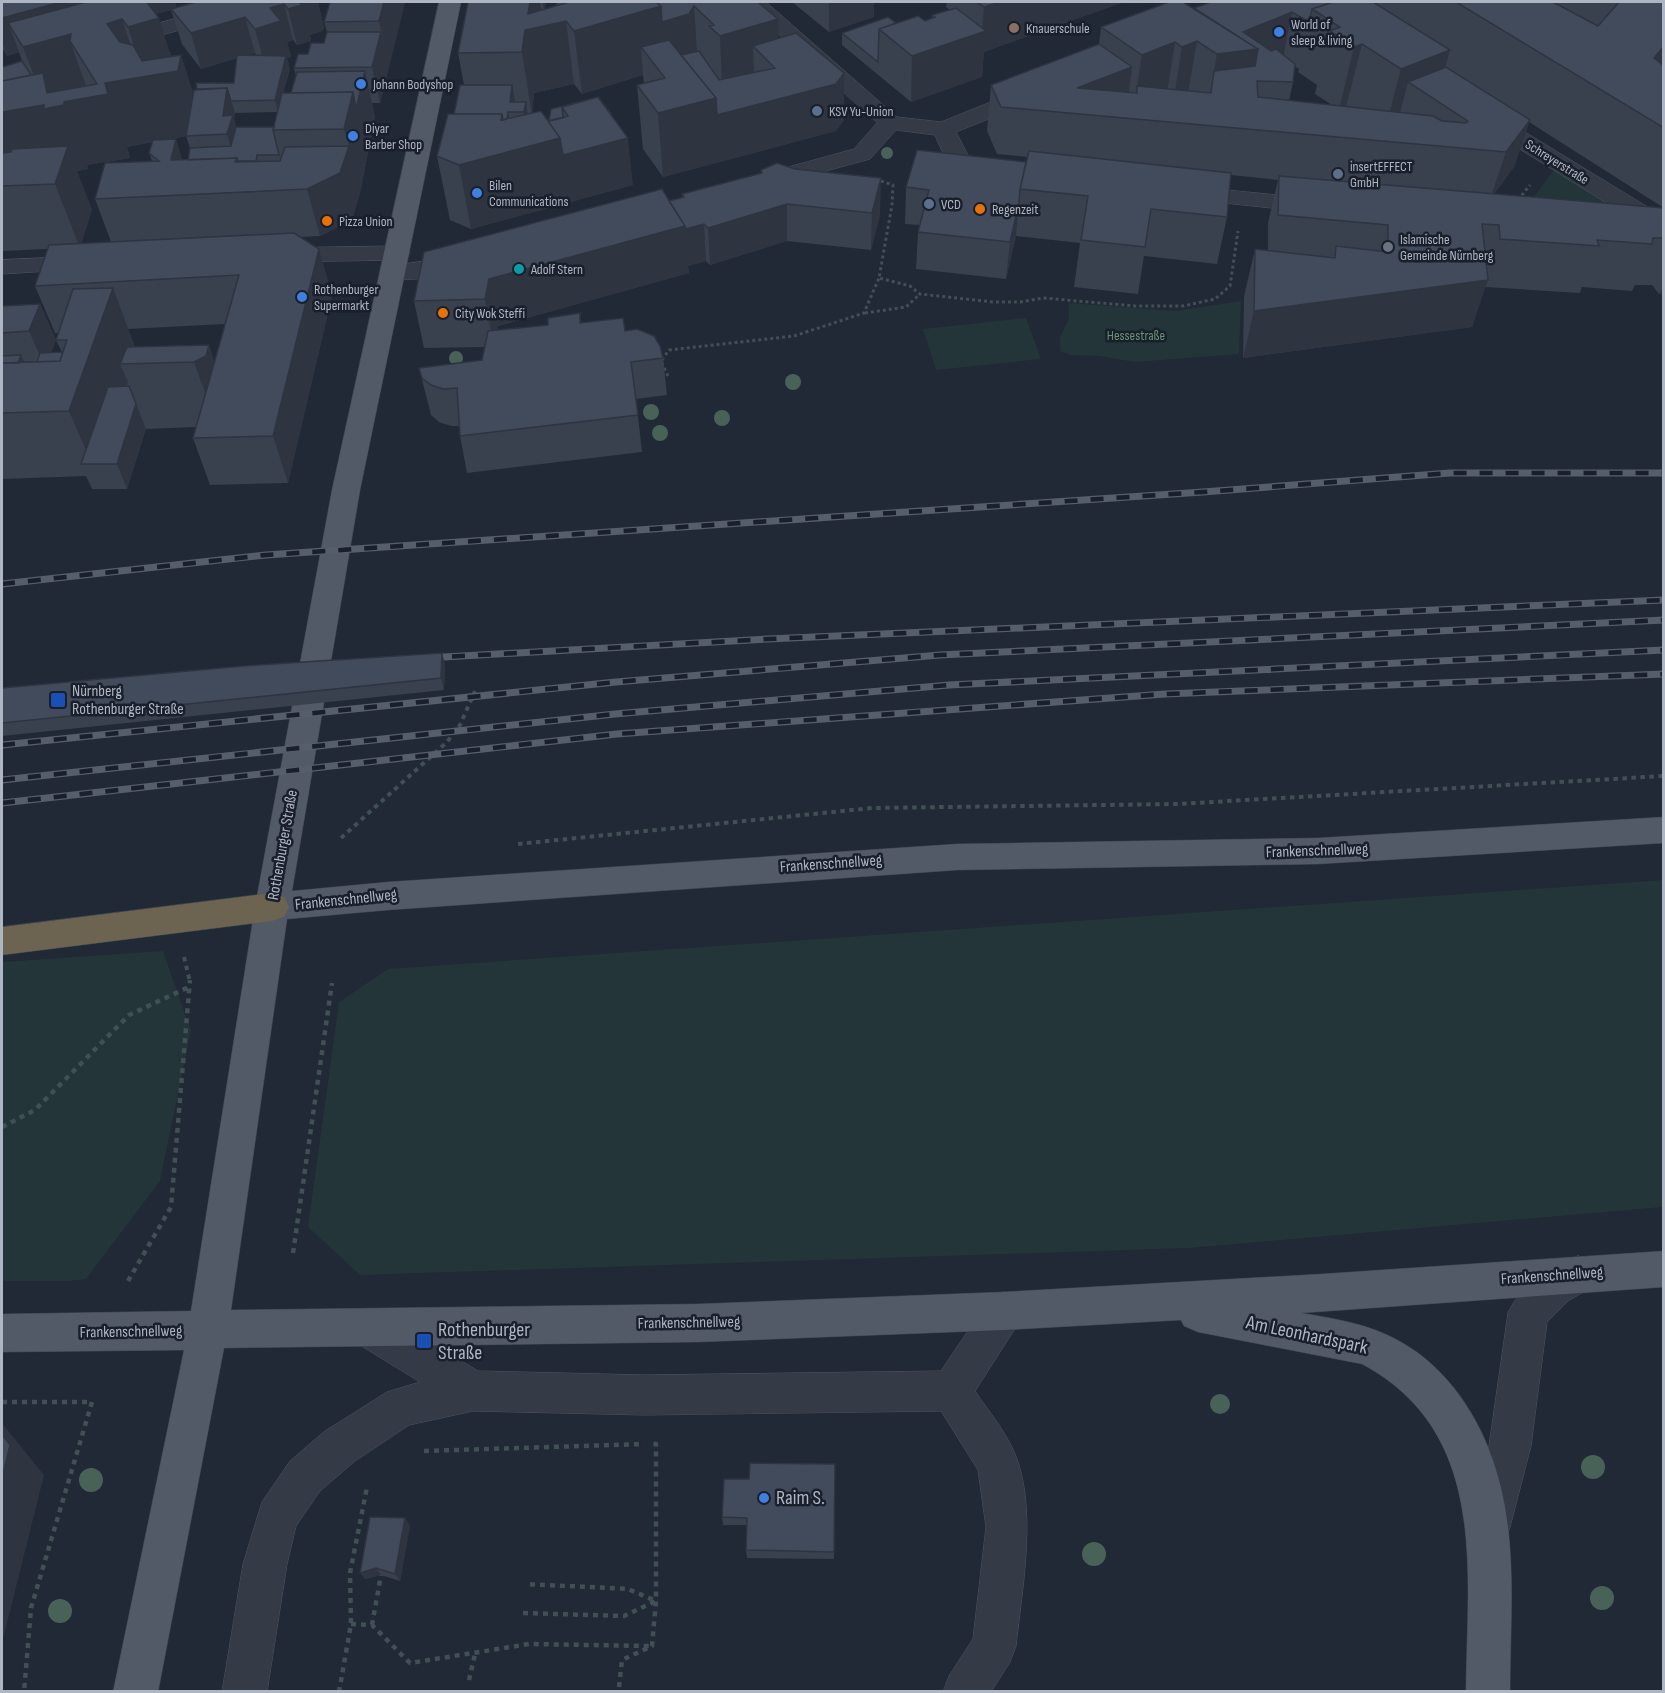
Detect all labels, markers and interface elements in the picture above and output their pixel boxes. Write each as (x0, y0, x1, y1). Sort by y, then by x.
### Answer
place label: World of sleep & living (1291, 16, 1353, 49)
place label: Knauerschule (1026, 20, 1090, 37)
marker: Knauerschule (1007, 21, 1021, 35)
marker: World of sleep & living (1272, 25, 1286, 39)
place label: Johann Bodyshop (372, 76, 453, 93)
marker: Johann Bodyshop (354, 77, 368, 91)
place label: KSV Yu-Union (829, 103, 893, 120)
marker: KSV Yu-Union (810, 104, 824, 118)
place label: Diyar Barber Shop (365, 120, 422, 153)
marker: Diyar Barber Shop (346, 129, 360, 143)
street label: Schreyerstraße (1522, 136, 1592, 188)
place label: insertEFFECT GmbH (1350, 158, 1413, 191)
marker: insertEFFECT GmbH (1331, 167, 1345, 181)
place label: Bilen Communications (489, 177, 568, 210)
marker: Bilen Communications (470, 186, 484, 200)
place label: VCD (941, 196, 961, 213)
marker: VCD (922, 197, 936, 211)
place label: Regenzeit (992, 201, 1038, 218)
marker: Regenzeit (973, 202, 987, 216)
place label: Pizza Union (339, 213, 393, 230)
marker: Pizza Union (320, 214, 334, 228)
place label: Islamische Gemeinde Nürnberg (1400, 231, 1494, 264)
marker: Islamische Gemeinde Nürnberg (1381, 240, 1395, 254)
place label: Adolf Stern (530, 261, 583, 278)
marker: Adolf Stern (512, 262, 526, 276)
place label: Rothenburger Supermarkt (314, 281, 378, 314)
marker: Rothenburger Supermarkt (295, 290, 309, 304)
place label: City Wok Steffi (455, 305, 525, 322)
marker: City Wok Steffi (436, 306, 450, 320)
park label: Hessestraße (1107, 327, 1165, 344)
place label: Nürnberg Rothenburger Straße (72, 682, 184, 719)
marker: Nürnberg Rothenburger Straße (49, 691, 67, 709)
street label: Rothenburger Straße (264, 788, 302, 902)
street label: Frankenschnellweg (1265, 840, 1369, 862)
street label: Frankenschnellweg (779, 851, 883, 877)
street label: Frankenschnellweg (294, 885, 398, 915)
street label: Frankenschnellweg (1500, 1263, 1604, 1289)
street label: Am Leonhardspark (1243, 1310, 1370, 1360)
street label: Frankenschnellweg (638, 1313, 740, 1333)
place label: Rothenburger Straße (438, 1318, 530, 1365)
street label: Frankenschnellweg (80, 1322, 182, 1342)
marker: Rothenburger Straße (415, 1332, 433, 1350)
place label: Raim S. (776, 1486, 825, 1510)
marker: Raim S. (757, 1491, 771, 1505)

